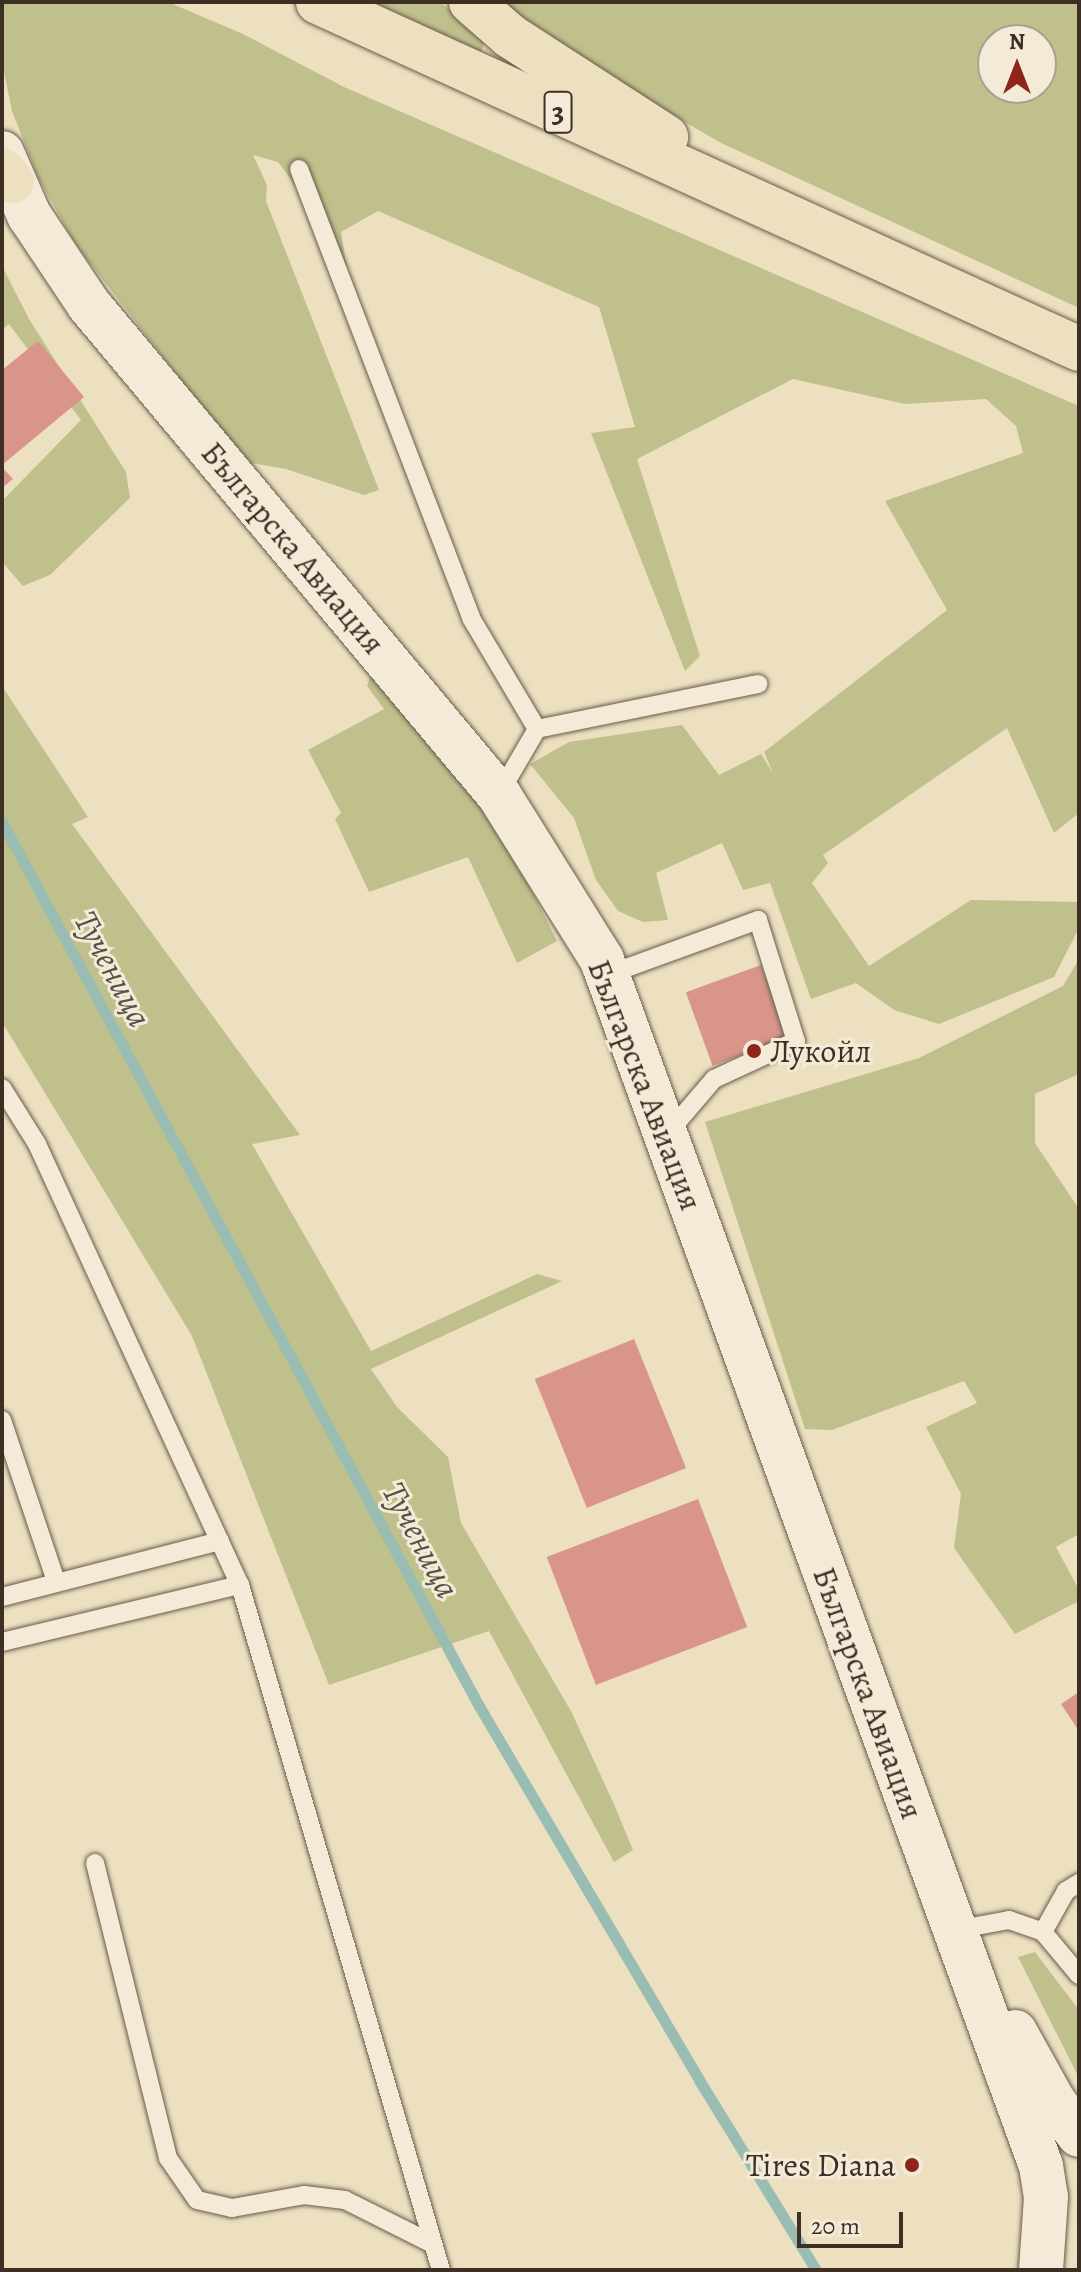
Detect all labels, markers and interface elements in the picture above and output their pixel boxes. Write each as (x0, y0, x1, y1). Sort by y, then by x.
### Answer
north arrow (977, 24, 1057, 104)
text: N (1009, 27, 1025, 57)
road number: 3 (542, 86, 574, 138)
street label: Българска Авиация (193, 434, 393, 662)
water label: Тученица (66, 904, 160, 1034)
street label: Българска Авиация (580, 954, 710, 1216)
place label: Лукойл (770, 1032, 871, 1070)
marker: Лукойл (745, 1042, 763, 1060)
water label: Тученица (374, 1475, 468, 1605)
street label: Българска Авиация (805, 1562, 931, 1824)
place label: Tires Diana (746, 2146, 896, 2184)
marker: Tires Diana (903, 2156, 921, 2174)
scale bar (801, 2196, 907, 2246)
text: 20 m (811, 2210, 860, 2242)

